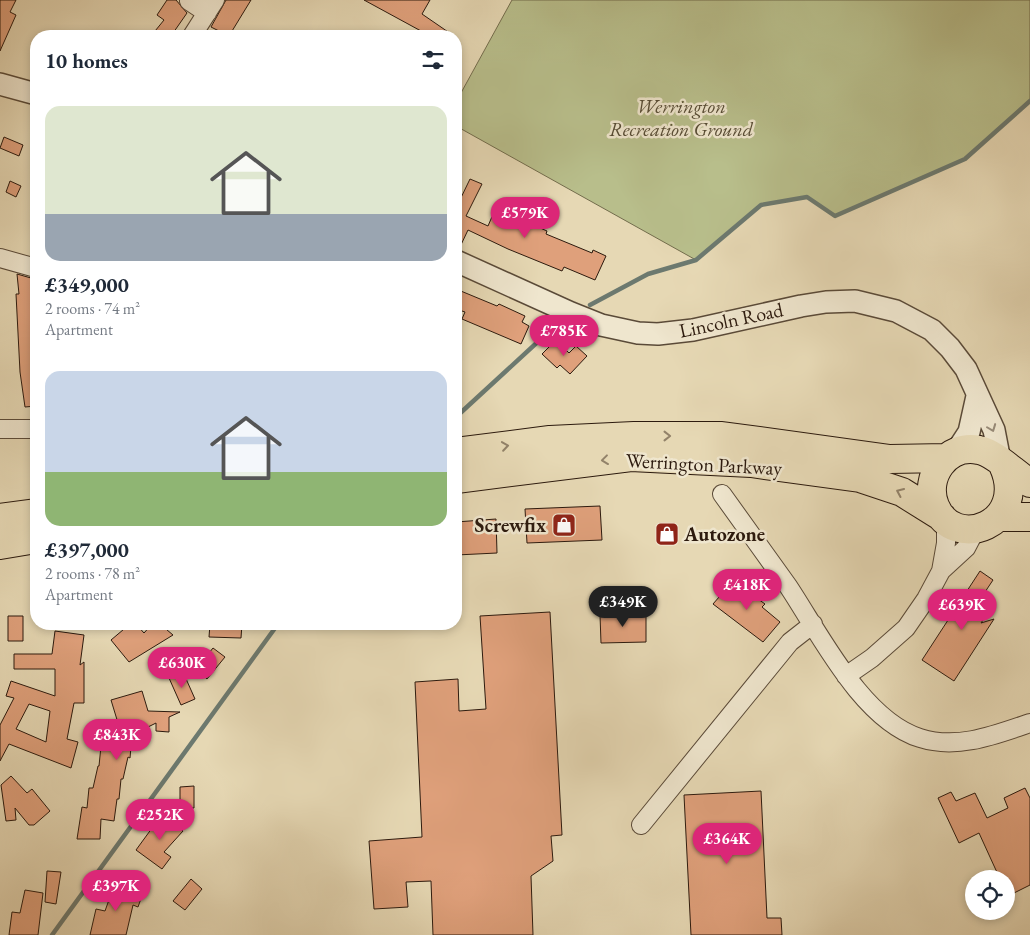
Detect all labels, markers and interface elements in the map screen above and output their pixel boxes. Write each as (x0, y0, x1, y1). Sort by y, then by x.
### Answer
icon: filters (419, 46, 447, 74)
text: 10 homes (45, 47, 128, 74)
park label: Werrington Recreation Ground (609, 93, 754, 142)
icon: home (201, 138, 291, 228)
pin: £579K (490, 196, 560, 239)
text: £579K (502, 202, 548, 223)
text: £349,000 (45, 271, 129, 298)
street label: Lincoln Road (677, 296, 786, 344)
text: 2 rooms · 74 m² (45, 298, 140, 319)
pin: £785K (529, 314, 599, 357)
text: Apartment (45, 319, 113, 340)
text: £785K (541, 320, 587, 341)
icon: home (201, 403, 291, 493)
one-way arrow (986, 423, 996, 432)
one-way arrow (663, 431, 671, 441)
one-way arrow (501, 441, 509, 452)
street label: Werrington Parkway (625, 447, 783, 481)
one-way arrow (601, 454, 609, 465)
one-way arrow (896, 487, 905, 498)
place label: Screwfix (475, 512, 546, 538)
shop icon: Screwfix (551, 512, 577, 538)
shop icon: Autozone (654, 521, 680, 547)
place label: Autozone (683, 521, 765, 547)
text: £397,000 (45, 536, 129, 563)
text: 2 rooms · 78 m² (45, 563, 140, 584)
pin: £418K (712, 568, 782, 611)
text: £418K (724, 574, 770, 595)
text: Apartment (45, 584, 113, 605)
pin: £349K (588, 586, 658, 628)
pin: £639K (927, 588, 997, 631)
text: £349K (600, 591, 646, 612)
text: £639K (939, 594, 985, 615)
pin: £630K (147, 646, 217, 689)
text: £630K (159, 652, 205, 673)
pin: £843K (82, 718, 152, 761)
text: £843K (94, 724, 140, 745)
pin: £252K (125, 798, 195, 841)
text: £252K (137, 804, 183, 825)
pin: £364K (692, 822, 762, 865)
text: £364K (704, 828, 750, 849)
pin: £397K (81, 870, 151, 912)
map controls (965, 870, 1015, 920)
button: locate (965, 870, 1015, 920)
text: £397K (93, 875, 139, 896)

